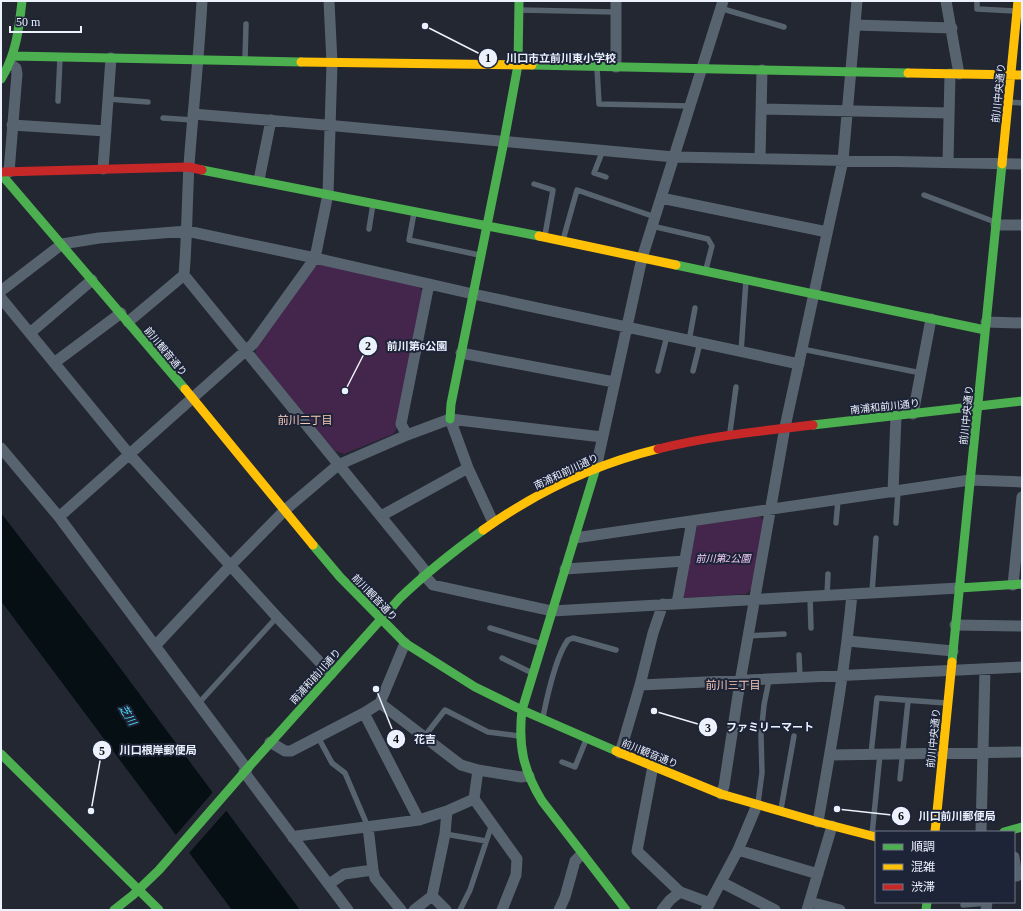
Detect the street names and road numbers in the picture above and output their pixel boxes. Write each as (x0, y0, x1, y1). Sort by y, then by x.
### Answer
street label: 前川中央通り (990, 63, 1007, 123)
street label: 前川観音通り (142, 325, 189, 378)
street label: 前川中央通り (958, 385, 975, 445)
street label: 南浦和前川通り (850, 397, 920, 416)
street label: 南浦和前川通り (532, 452, 600, 491)
street label: 前川観音通り (350, 572, 399, 623)
street label: 南浦和前川通り (288, 647, 343, 706)
street label: 前川中央通り (925, 708, 942, 768)
street label: 前川観音通り (620, 737, 680, 770)

